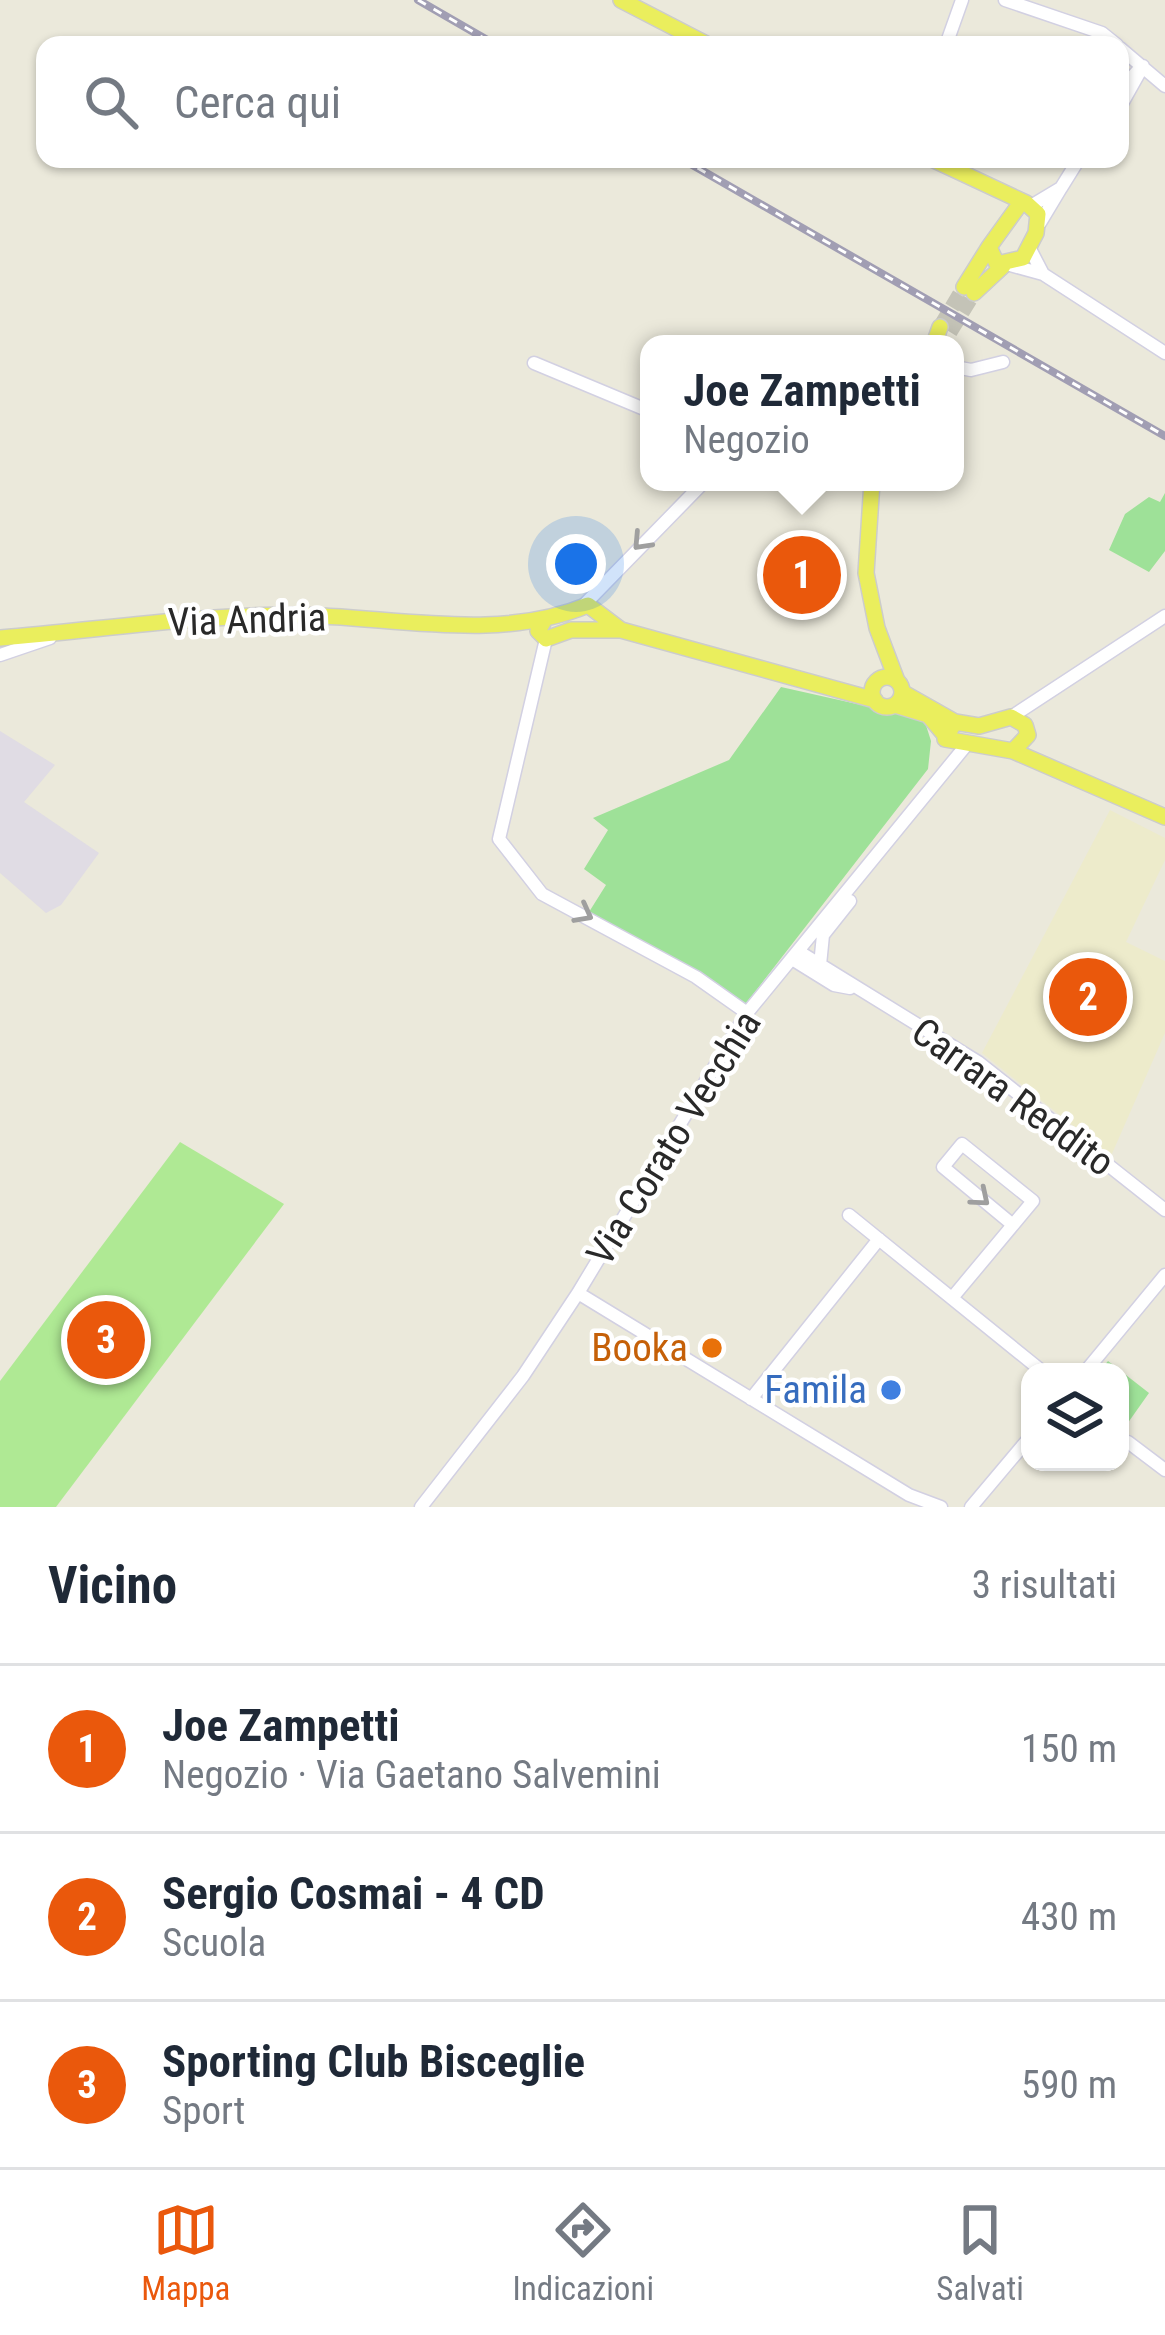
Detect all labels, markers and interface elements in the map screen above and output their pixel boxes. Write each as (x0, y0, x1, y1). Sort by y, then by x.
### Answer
search box (36, 36, 1129, 168)
icon: search (78, 69, 144, 135)
text: Cerca qui (174, 76, 341, 129)
popup (640, 335, 964, 491)
text: Joe Zampetti (683, 364, 921, 417)
text: Negozio (683, 417, 810, 463)
one-way arrow (634, 529, 656, 550)
pin: 1 (763, 530, 841, 620)
your location (546, 534, 606, 594)
street label: Via Andria (167, 594, 327, 646)
one-way arrow (572, 900, 594, 923)
pin: 2 (1049, 952, 1127, 1042)
street label: Via Corato Vecchia (577, 1002, 771, 1274)
street label: Carrara Reddito (903, 1008, 1123, 1186)
one-way arrow (967, 1184, 989, 1206)
pin: 3 (67, 1295, 145, 1385)
place label: Booka (591, 1325, 688, 1371)
marker: Booka (699, 1335, 725, 1361)
map controls (1021, 1363, 1129, 1471)
button: layers (1021, 1363, 1129, 1471)
place label: Famila (764, 1367, 867, 1413)
marker: Famila (878, 1377, 904, 1403)
text: Vicino (48, 1556, 177, 1615)
text: 3 risultati (972, 1562, 1117, 1608)
text: Joe Zampetti (162, 1699, 400, 1752)
text: 1 (77, 1726, 97, 1772)
text: 150 m (1021, 1726, 1117, 1772)
text: Negozio · Via Gaetano Salvemini (162, 1752, 661, 1798)
text: Sergio Cosmai - 4 CD (162, 1867, 545, 1920)
text: 2 (77, 1894, 97, 1940)
text: 430 m (1021, 1894, 1117, 1940)
text: Scuola (162, 1920, 266, 1966)
text: Sporting Club Bisceglie (162, 2035, 585, 2088)
text: 3 (77, 2062, 97, 2108)
text: 590 m (1021, 2062, 1117, 2108)
text: Sport (162, 2088, 245, 2134)
tab: Mappa (141, 2197, 230, 2308)
tab: Indicazioni (513, 2197, 654, 2308)
tab: Salvati (936, 2197, 1024, 2308)

